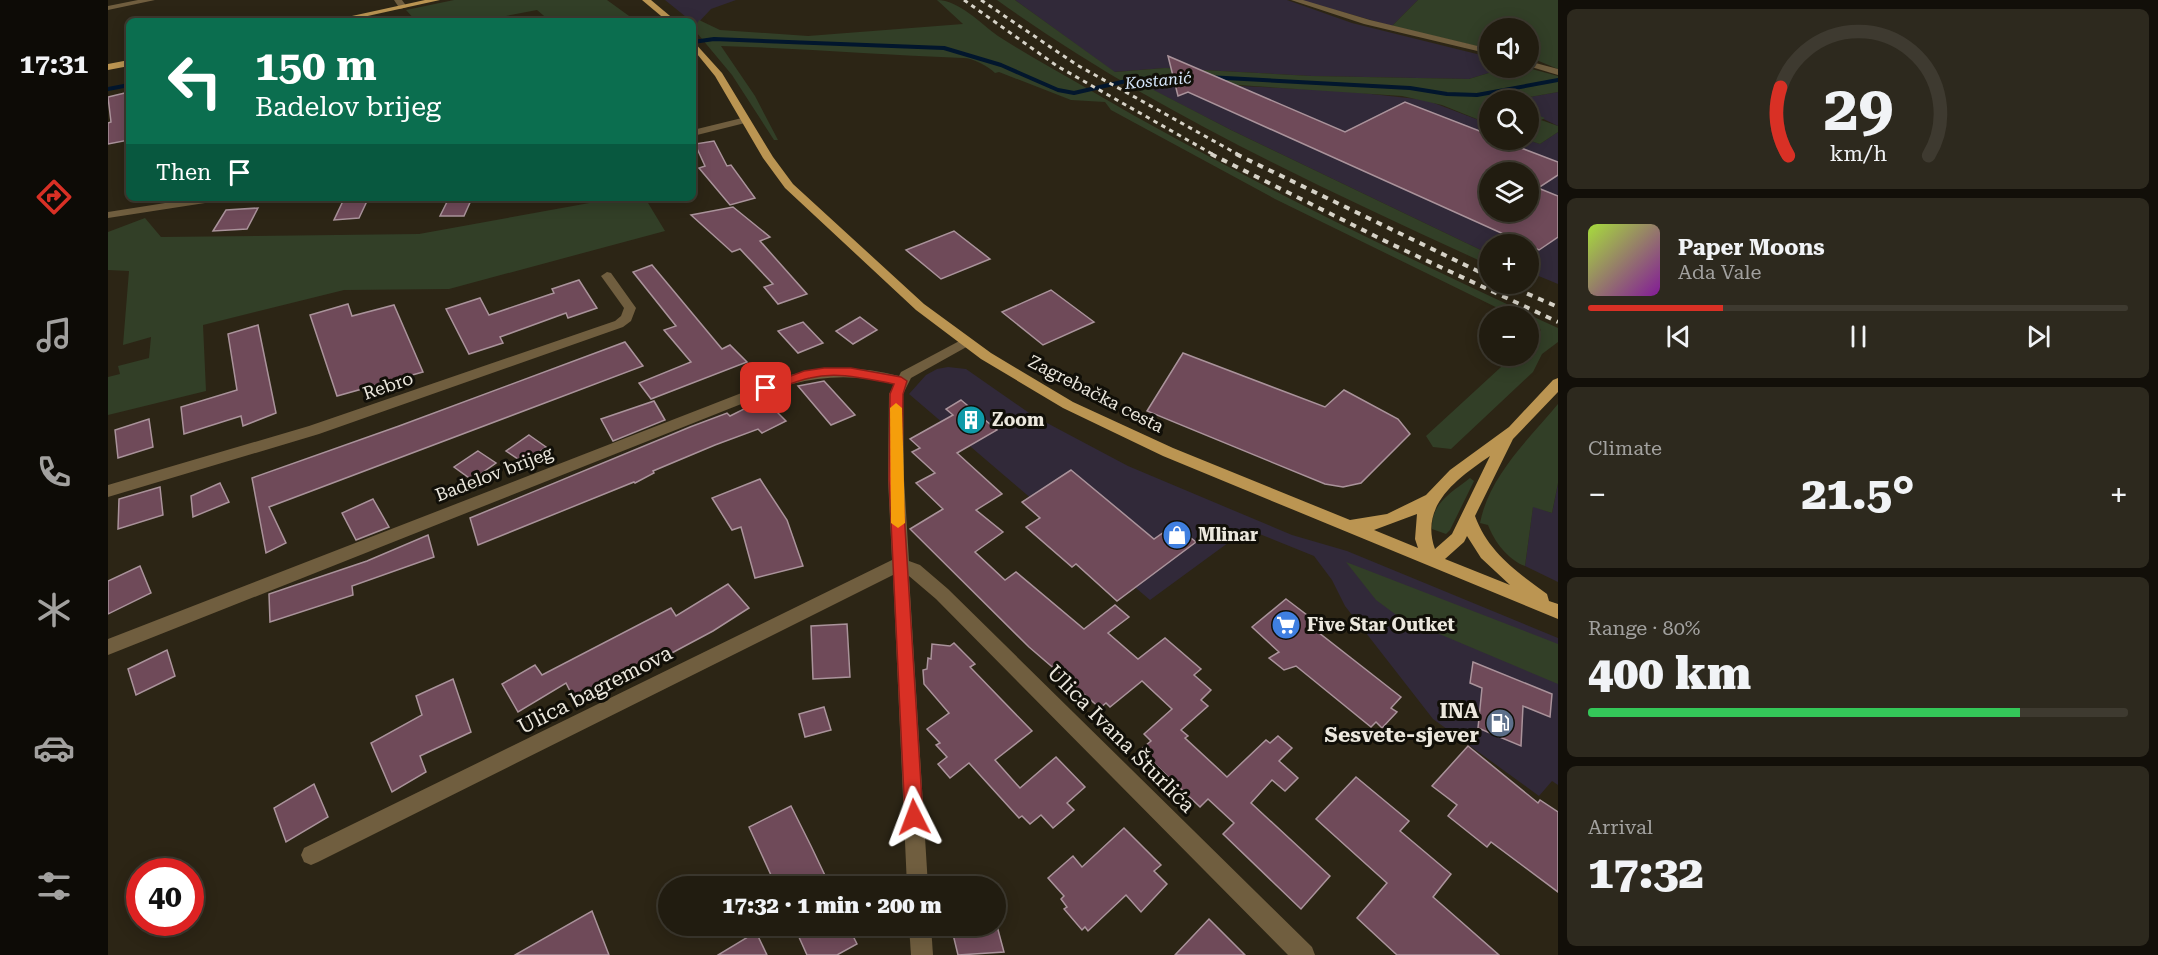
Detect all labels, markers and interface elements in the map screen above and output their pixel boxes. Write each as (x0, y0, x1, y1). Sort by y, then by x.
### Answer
map controls (1479, 18, 1539, 366)
button: sound (1479, 18, 1539, 78)
text: 150 m (255, 41, 377, 90)
icon: left (156, 42, 234, 120)
text: 17:31 (20, 48, 88, 80)
water label: Kostanić (1123, 68, 1193, 93)
text: 29 (1823, 72, 1893, 145)
button: search (1479, 90, 1539, 150)
text: Badelov brijeg (255, 91, 441, 123)
text: km/h (1829, 141, 1887, 166)
icon: arrive (223, 156, 256, 189)
text: Then (156, 160, 211, 185)
button: layers (1479, 162, 1539, 222)
icon: directions (33, 176, 75, 218)
button: + (1479, 234, 1539, 294)
text: Paper Moons (1678, 235, 1825, 260)
text: Ada Vale (1678, 260, 1761, 284)
button: − (1479, 306, 1539, 366)
icon: music (33, 314, 75, 356)
icon: previous (1662, 320, 1695, 353)
icon: pause (1842, 320, 1875, 353)
icon: next (2022, 320, 2055, 353)
street label: Zagrebačka cesta (1025, 350, 1168, 437)
pin (740, 362, 791, 413)
street label: Rebro (360, 367, 416, 404)
icon: arrive (749, 371, 782, 404)
building icon: Zoom (955, 404, 987, 436)
place label: Zoom (992, 409, 1045, 430)
text: Climate (1588, 436, 1662, 460)
street label: Badelov brijeg (432, 441, 556, 506)
icon: phone (33, 451, 75, 493)
text: 21.5° (1801, 467, 1915, 520)
text: − (1588, 475, 1606, 514)
text: + (2110, 475, 2128, 514)
shop icon: Mlinar (1161, 519, 1193, 551)
place label: Mlinar (1198, 524, 1258, 545)
icon: climate (33, 589, 75, 631)
supermarket icon: Five Star Outket (1270, 609, 1302, 641)
place label: Five Star Outket (1307, 614, 1455, 635)
text: Range · 80% (1588, 616, 1700, 640)
street label: Ulica bagremova (514, 640, 677, 739)
text: 400 km (1588, 647, 1751, 700)
street label: Ulica Ivana Šturlića (1042, 660, 1201, 818)
place label: INA Sesvete-sjever (1324, 699, 1479, 747)
fuel station icon: INA Sesvete-sjever (1484, 707, 1516, 739)
icon: car (33, 727, 75, 769)
position arrow (882, 785, 946, 849)
text: Arrival (1588, 815, 1653, 839)
text: 17:32 (1588, 846, 1704, 899)
speed limit sign: 40 (126, 858, 204, 936)
icon: filters (33, 865, 75, 907)
text: 17:32 · 1 min · 200 m (722, 893, 942, 918)

